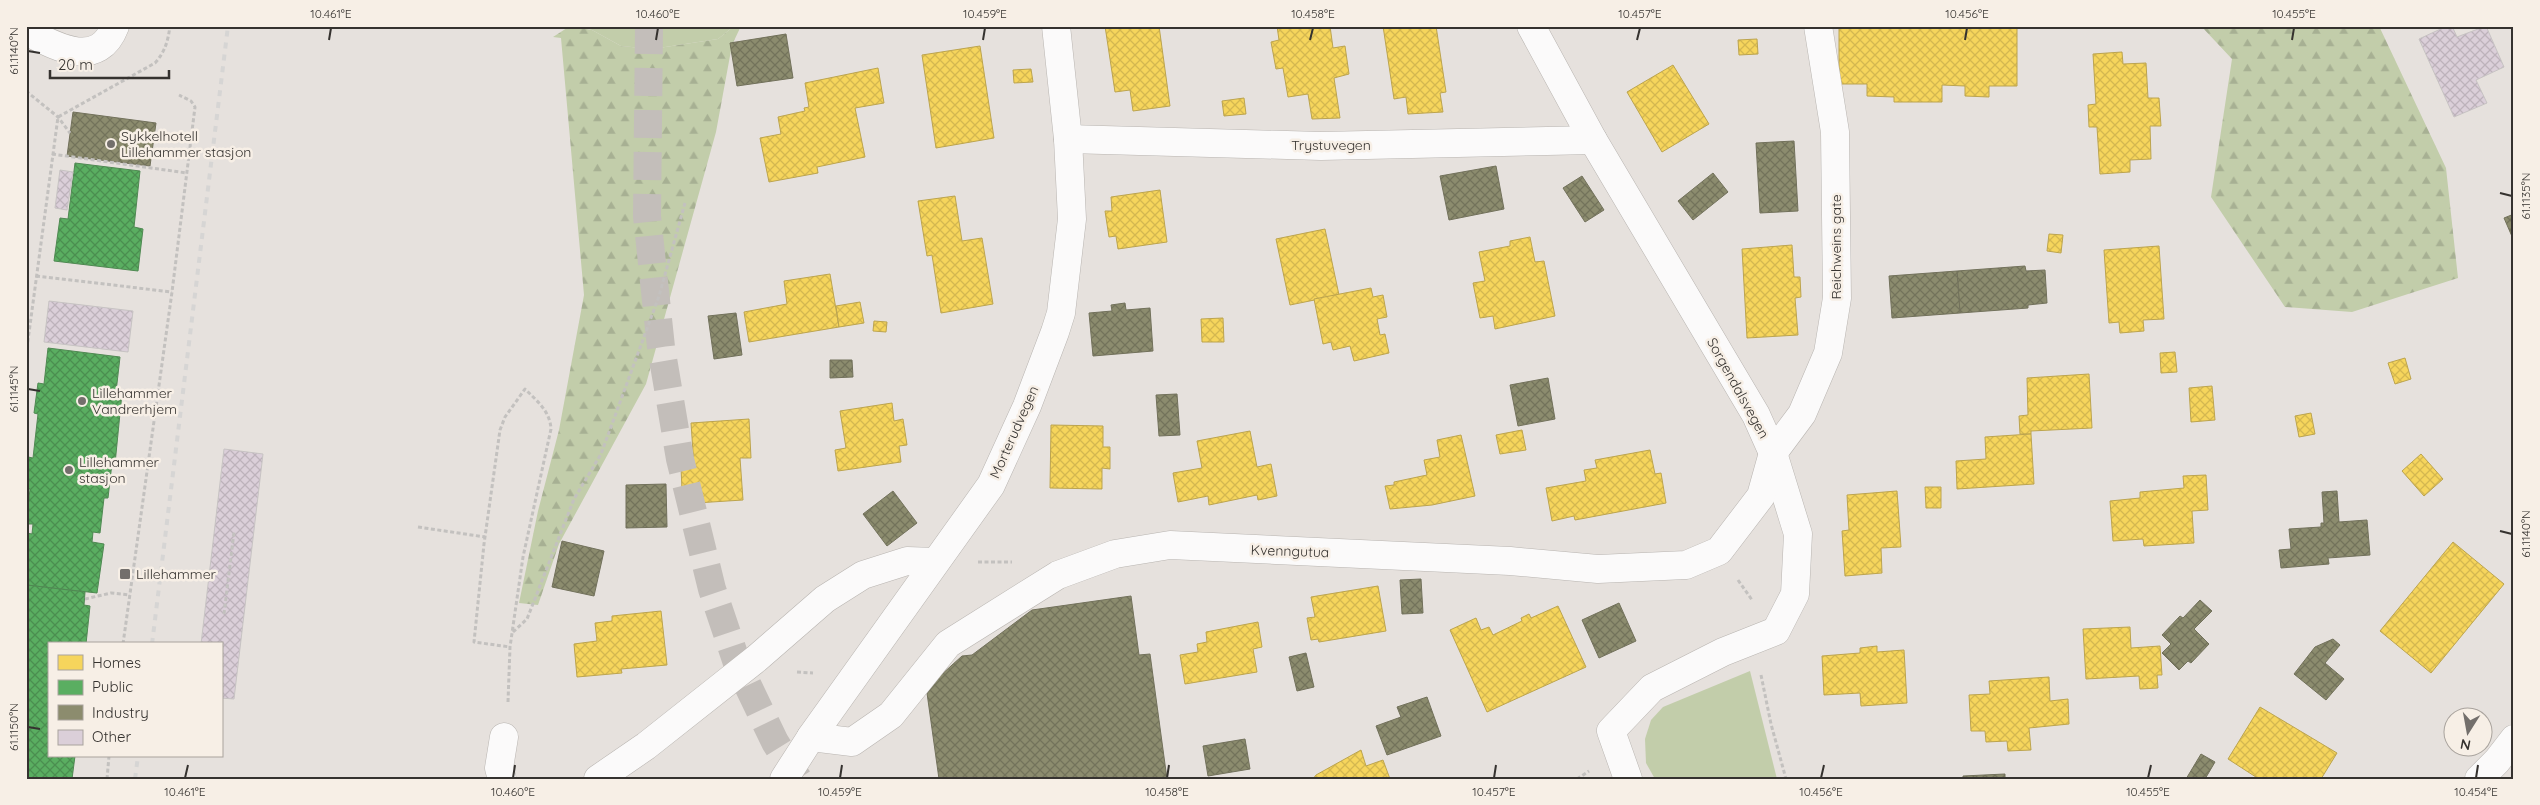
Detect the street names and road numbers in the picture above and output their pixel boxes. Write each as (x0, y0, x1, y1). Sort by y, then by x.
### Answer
street label: Trystuvegen (1291, 136, 1371, 154)
street label: Reichweins gate (1827, 194, 1845, 300)
street label: Sorgendalsvegen (1703, 335, 1773, 441)
street label: Morterudvegen (986, 383, 1042, 481)
street label: Kvenngutua (1250, 541, 1330, 561)

